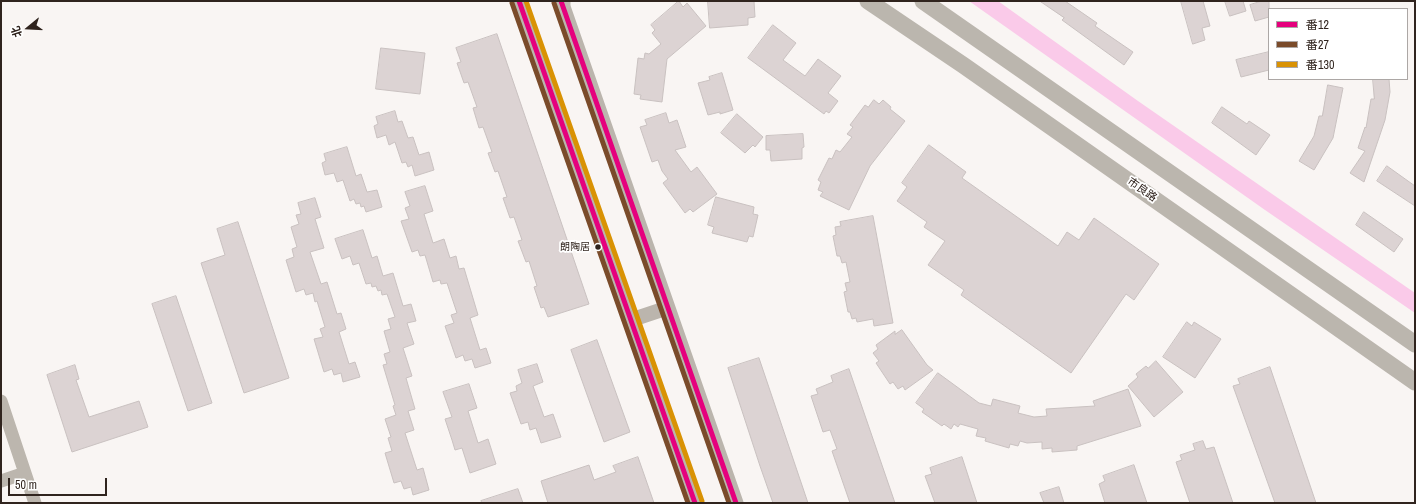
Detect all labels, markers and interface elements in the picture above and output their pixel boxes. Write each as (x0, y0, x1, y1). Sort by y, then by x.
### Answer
north arrow (8, 8, 48, 48)
legend (1268, 8, 1408, 80)
text: 番12 (1306, 17, 1329, 33)
text: 北 (8, 24, 25, 39)
text: 番27 (1306, 37, 1329, 53)
text: 番130 (1306, 57, 1334, 73)
street label: 市良路 (1125, 175, 1159, 205)
place label: 朗陶居 (560, 241, 590, 253)
marker: 朗陶居 (593, 242, 603, 252)
scale bar (10, 470, 109, 496)
text: 50 m (15, 477, 37, 493)

